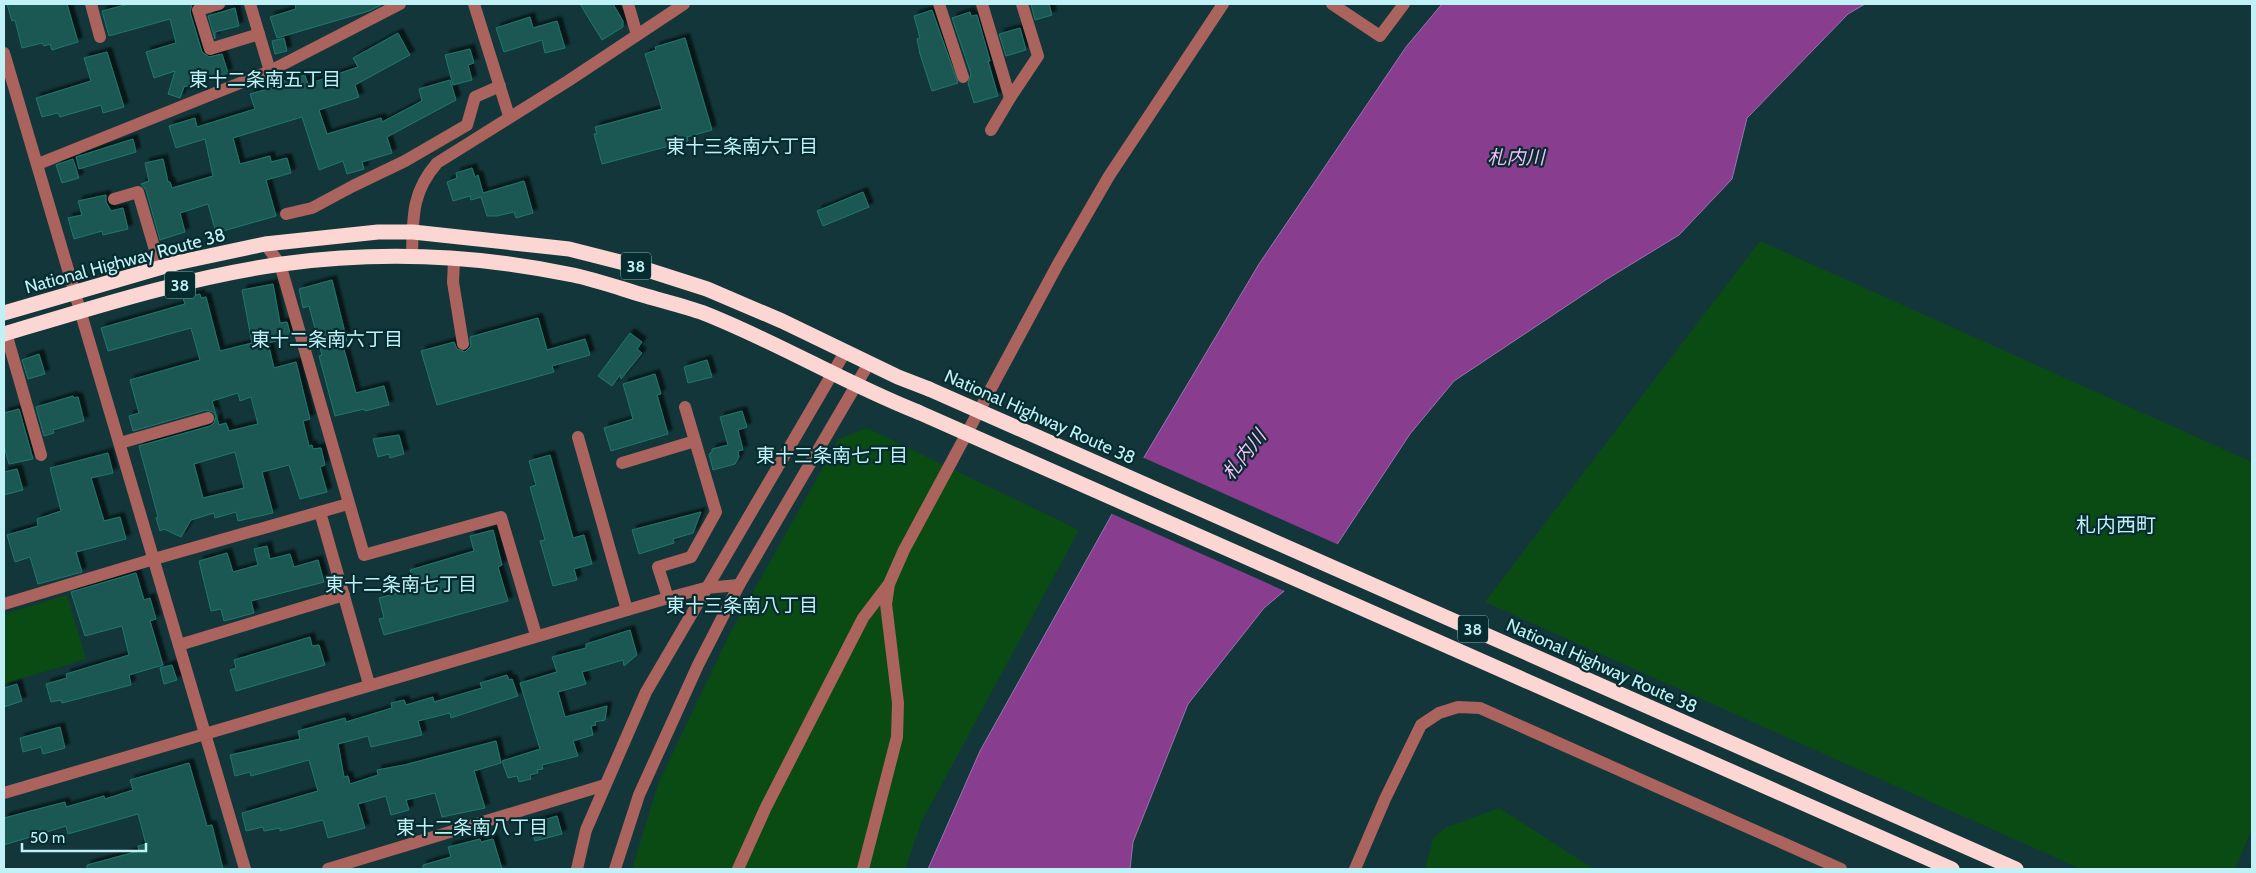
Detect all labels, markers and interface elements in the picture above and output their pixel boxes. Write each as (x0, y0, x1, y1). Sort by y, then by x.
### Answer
district label: 東十二条南五丁目 (189, 68, 341, 91)
district label: 東十三条南六丁目 (666, 135, 818, 158)
water label: 札内川 (1487, 146, 1546, 169)
street label: National Highway Route 38 (22, 224, 228, 298)
road number: 38 (621, 252, 651, 280)
road number: 38 (165, 272, 195, 298)
district label: 東十二条南六丁目 (251, 328, 403, 351)
street label: National Highway Route 38 (941, 365, 1139, 469)
water label: 札内川 (1217, 424, 1272, 485)
district label: 東十三条南七丁目 (756, 444, 908, 467)
district label: 札内西町 (2076, 513, 2156, 537)
district label: 東十二条南七丁目 (325, 573, 477, 596)
district label: 東十三条南八丁目 (666, 594, 818, 617)
street label: National Highway Route 38 (1503, 614, 1701, 718)
road number: 38 (1458, 616, 1488, 642)
district label: 東十二条南八丁目 (396, 816, 548, 839)
scale bar (22, 820, 146, 852)
text: 50 m (30, 829, 65, 847)

